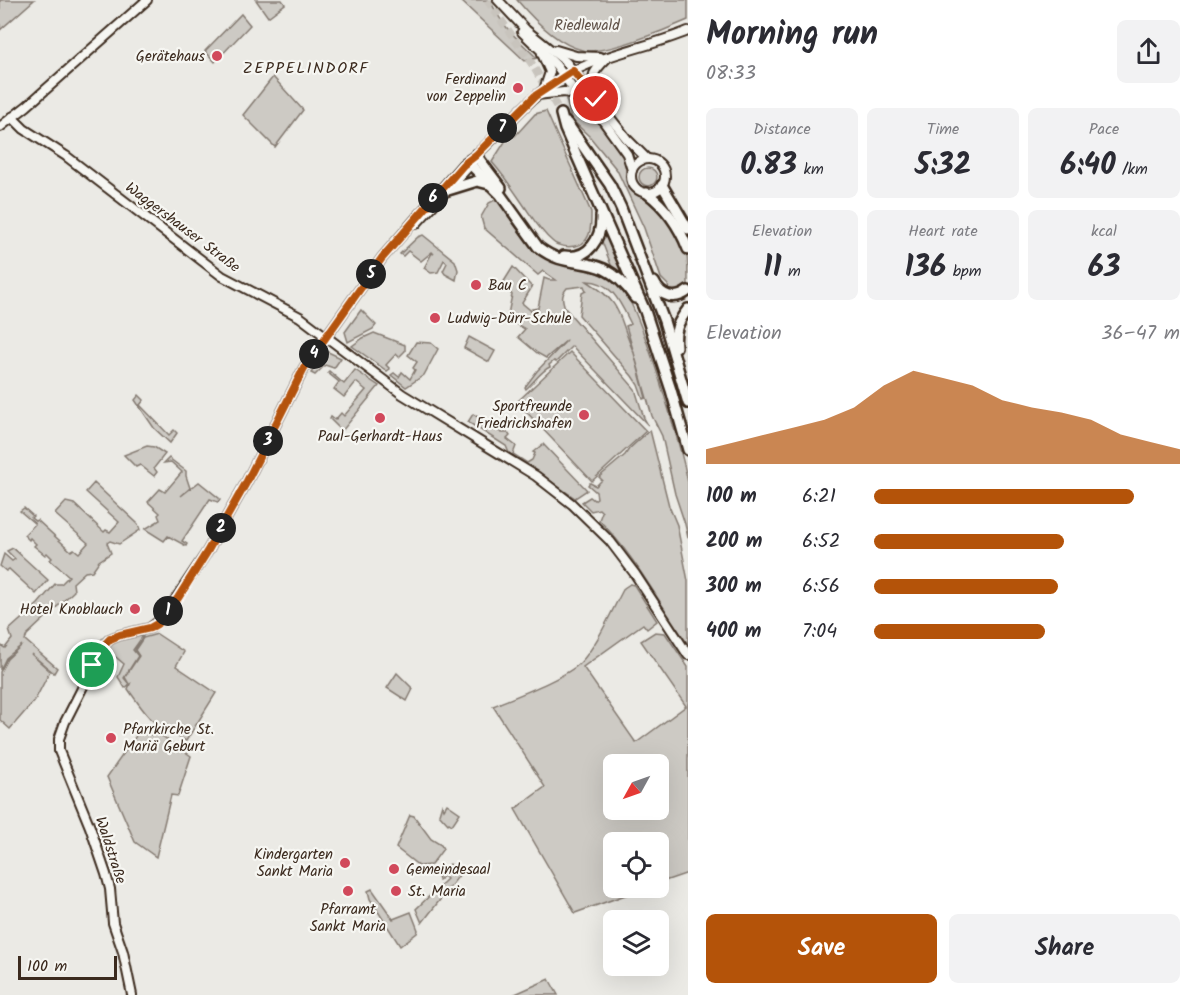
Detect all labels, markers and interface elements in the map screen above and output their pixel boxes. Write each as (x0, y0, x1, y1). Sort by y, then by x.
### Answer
text: Morning run (706, 9, 878, 62)
park label: Riedlewald (554, 14, 620, 38)
button: share (1117, 20, 1180, 83)
place label: Gerätehaus (136, 45, 206, 69)
marker: Gerätehaus (210, 49, 224, 63)
district label: ZEPPELINDORF (243, 56, 369, 81)
text: 08:33 (706, 58, 756, 90)
place label: Ferdinand von Zeppelin (426, 68, 506, 109)
pin (570, 73, 621, 124)
marker: Ferdinand von Zeppelin (511, 81, 525, 95)
icon: check (579, 82, 612, 115)
pin: 7 (487, 113, 517, 143)
text: 7 (498, 115, 506, 140)
text: Distance (753, 117, 811, 142)
text: Time (927, 117, 959, 142)
text: Pace (1089, 117, 1119, 142)
text: 0.83 (740, 142, 797, 190)
text: 5:32 (915, 142, 971, 190)
text: 6:40 (1060, 142, 1116, 190)
text: km (797, 157, 824, 182)
text: /km (1116, 157, 1148, 182)
street label: Waggershauser Straße (120, 176, 245, 279)
pin: 6 (418, 183, 448, 213)
text: 6 (429, 185, 437, 210)
text: Elevation (752, 219, 812, 244)
text: Heart rate (908, 219, 978, 244)
text: kcal (1091, 219, 1117, 244)
text: 11 (763, 244, 781, 292)
text: 136 (905, 244, 946, 292)
text: 63 (1088, 244, 1120, 292)
pin: 5 (356, 259, 386, 289)
text: m (781, 259, 801, 284)
text: bpm (946, 259, 981, 284)
text: 5 (367, 261, 375, 286)
place label: Bau C (488, 274, 527, 298)
marker: Bau C (469, 278, 483, 292)
place label: Ludwig-Dürr-Schule (447, 307, 572, 331)
marker: Ludwig-Dürr-Schule (428, 311, 442, 325)
text: Elevation (706, 318, 782, 350)
text: 36–47 m (1101, 318, 1180, 350)
pin: 4 (299, 339, 329, 369)
text: 4 (310, 341, 318, 366)
place label: Sportfreunde Friedrichshafen (476, 395, 572, 436)
marker: Sportfreunde Friedrichshafen (577, 408, 591, 422)
marker: Paul-Gerhardt-Haus (373, 411, 387, 425)
place label: Paul-Gerhardt-Haus (318, 425, 443, 449)
pin: 3 (253, 426, 283, 456)
text: 3 (264, 428, 272, 453)
text: 100 m (706, 481, 757, 513)
text: 6:21 (802, 481, 836, 513)
pin: 2 (206, 513, 236, 543)
text: 2 (216, 515, 226, 540)
text: 200 m (706, 526, 762, 558)
text: 6:52 (802, 526, 840, 558)
text: 300 m (706, 571, 762, 603)
text: 6:56 (802, 571, 840, 603)
pin: 1 (153, 596, 183, 626)
place label: Hotel Knoblauch (20, 598, 123, 622)
text: 1 (166, 598, 170, 623)
marker: Hotel Knoblauch (128, 602, 142, 616)
text: 400 m (706, 616, 762, 648)
text: 7:04 (802, 616, 837, 648)
pin (66, 639, 117, 690)
icon: arrive (75, 648, 108, 681)
place label: Pfarrkirche St. Mariä Geburt (123, 718, 214, 759)
marker: Pfarrkirche St. Mariä Geburt (104, 731, 118, 745)
north arrow (603, 754, 669, 820)
map controls (603, 754, 669, 976)
street label: Waldstraße (88, 813, 132, 887)
button: locate (603, 832, 669, 898)
place label: Kindergarten Sankt Maria (254, 843, 333, 884)
marker: Kindergarten Sankt Maria (338, 856, 352, 870)
place label: Gemeindesaal (406, 858, 491, 882)
marker: Gemeindesaal (387, 862, 401, 876)
place label: St. Maria (408, 880, 466, 904)
marker: Pfarramt Sankt Maria (341, 884, 355, 898)
marker: St. Maria (389, 884, 403, 898)
place label: Pfarramt Sankt Maria (310, 898, 386, 939)
button: layers (603, 910, 669, 976)
button: Save (706, 914, 937, 983)
button: Share (949, 914, 1180, 983)
scale bar (18, 953, 117, 980)
text: 100 m (27, 954, 67, 979)

